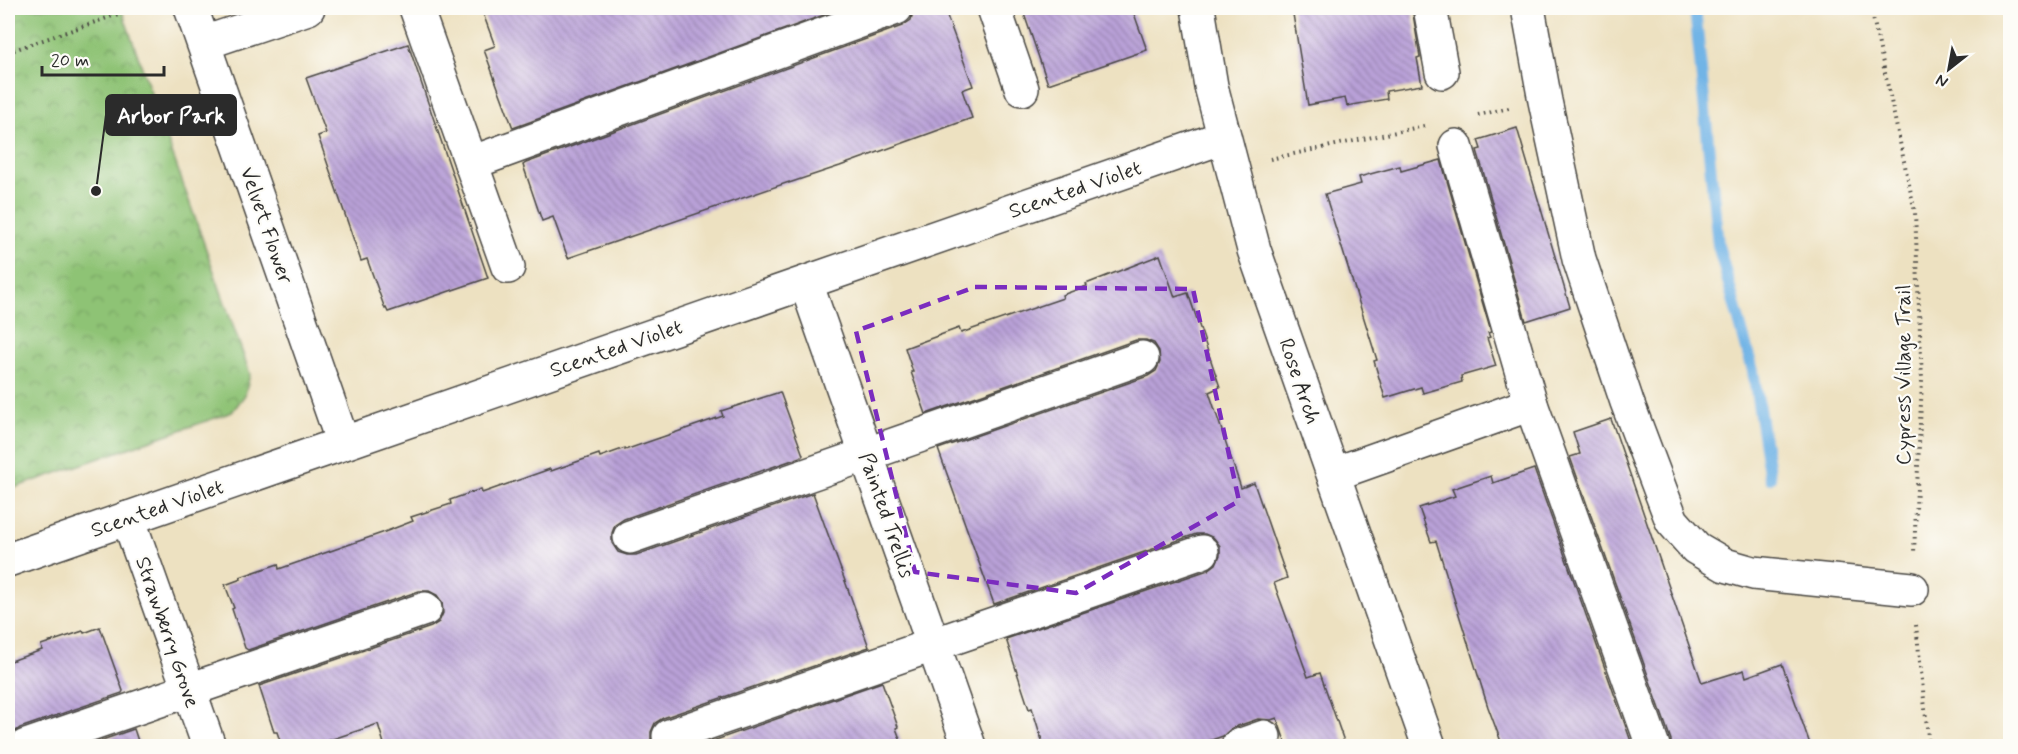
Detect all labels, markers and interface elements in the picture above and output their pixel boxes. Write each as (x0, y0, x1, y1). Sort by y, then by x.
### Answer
scale bar (42, 39, 164, 77)
north arrow (1919, 39, 1979, 99)
text: 20 m (51, 49, 89, 73)
text: N (1932, 69, 1952, 92)
callout: Arbor Park (106, 95, 236, 135)
text: Arbor Park (117, 103, 225, 131)
street label: Scented Violet (1005, 154, 1145, 226)
street label: Velvet Flower (233, 163, 299, 288)
street label: Cypress Village Trail (1890, 285, 1918, 465)
street label: Scented Violet (546, 313, 686, 385)
street label: Rose Arch (1271, 335, 1327, 428)
street label: Painted Trellis (852, 449, 921, 582)
street label: Scented Violet (87, 473, 227, 545)
street label: Strawberry Grove (128, 553, 206, 712)

